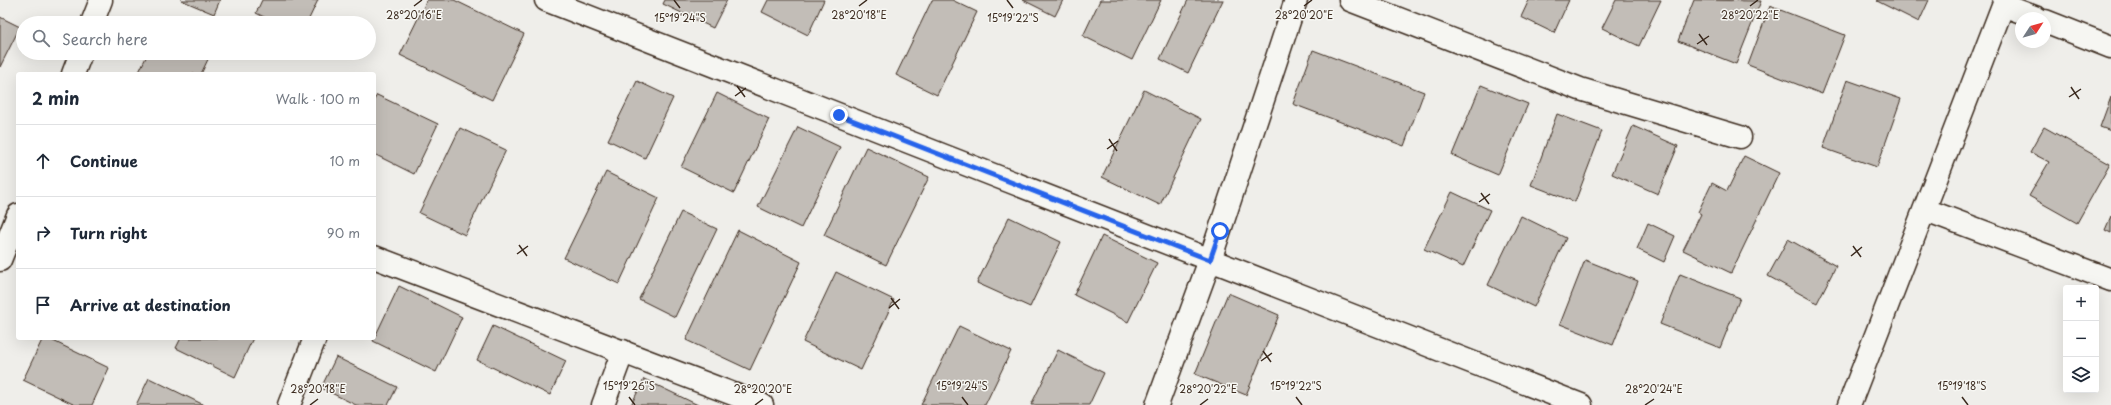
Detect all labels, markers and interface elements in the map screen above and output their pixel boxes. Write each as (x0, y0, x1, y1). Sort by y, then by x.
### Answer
text: 28°20'16"E (386, 7, 442, 22)
text: 28°20'18"E (831, 7, 887, 22)
text: 28°20'20"E (1275, 7, 1333, 22)
text: 28°20'22"E (1721, 7, 1779, 22)
text: 15°19'24"S (654, 10, 706, 25)
text: 15°19'22"S (987, 10, 1039, 25)
north arrow (2015, 12, 2051, 48)
search box (16, 16, 376, 60)
icon: search (30, 27, 52, 49)
text: Search here (62, 27, 148, 50)
text: 2 min (32, 85, 79, 111)
text: Walk · 100 m (276, 89, 360, 108)
route end (830, 106, 848, 124)
text: Continue (70, 149, 138, 172)
icon: ahead (32, 150, 54, 172)
text: 10 m (330, 151, 360, 170)
text: Turn right (70, 221, 147, 244)
icon: right (32, 222, 54, 244)
route start (1211, 222, 1229, 240)
text: 90 m (327, 223, 360, 242)
map controls (2063, 285, 2099, 393)
button: + (2063, 285, 2099, 321)
text: Arrive at destination (70, 293, 231, 316)
icon: arrive (32, 294, 54, 316)
button: − (2063, 321, 2099, 357)
button: layers (2063, 357, 2099, 393)
text: 15°19'26"S (603, 378, 655, 393)
text: 15°19'24"S (936, 378, 988, 393)
text: 15°19'22"S (1270, 378, 1322, 393)
text: 15°19'18"S (1937, 378, 1987, 393)
text: 28°20'18"E (290, 381, 346, 396)
text: 28°20'20"E (734, 381, 792, 396)
text: 28°20'22"E (1179, 381, 1237, 396)
text: 28°20'24"E (1625, 381, 1683, 396)

